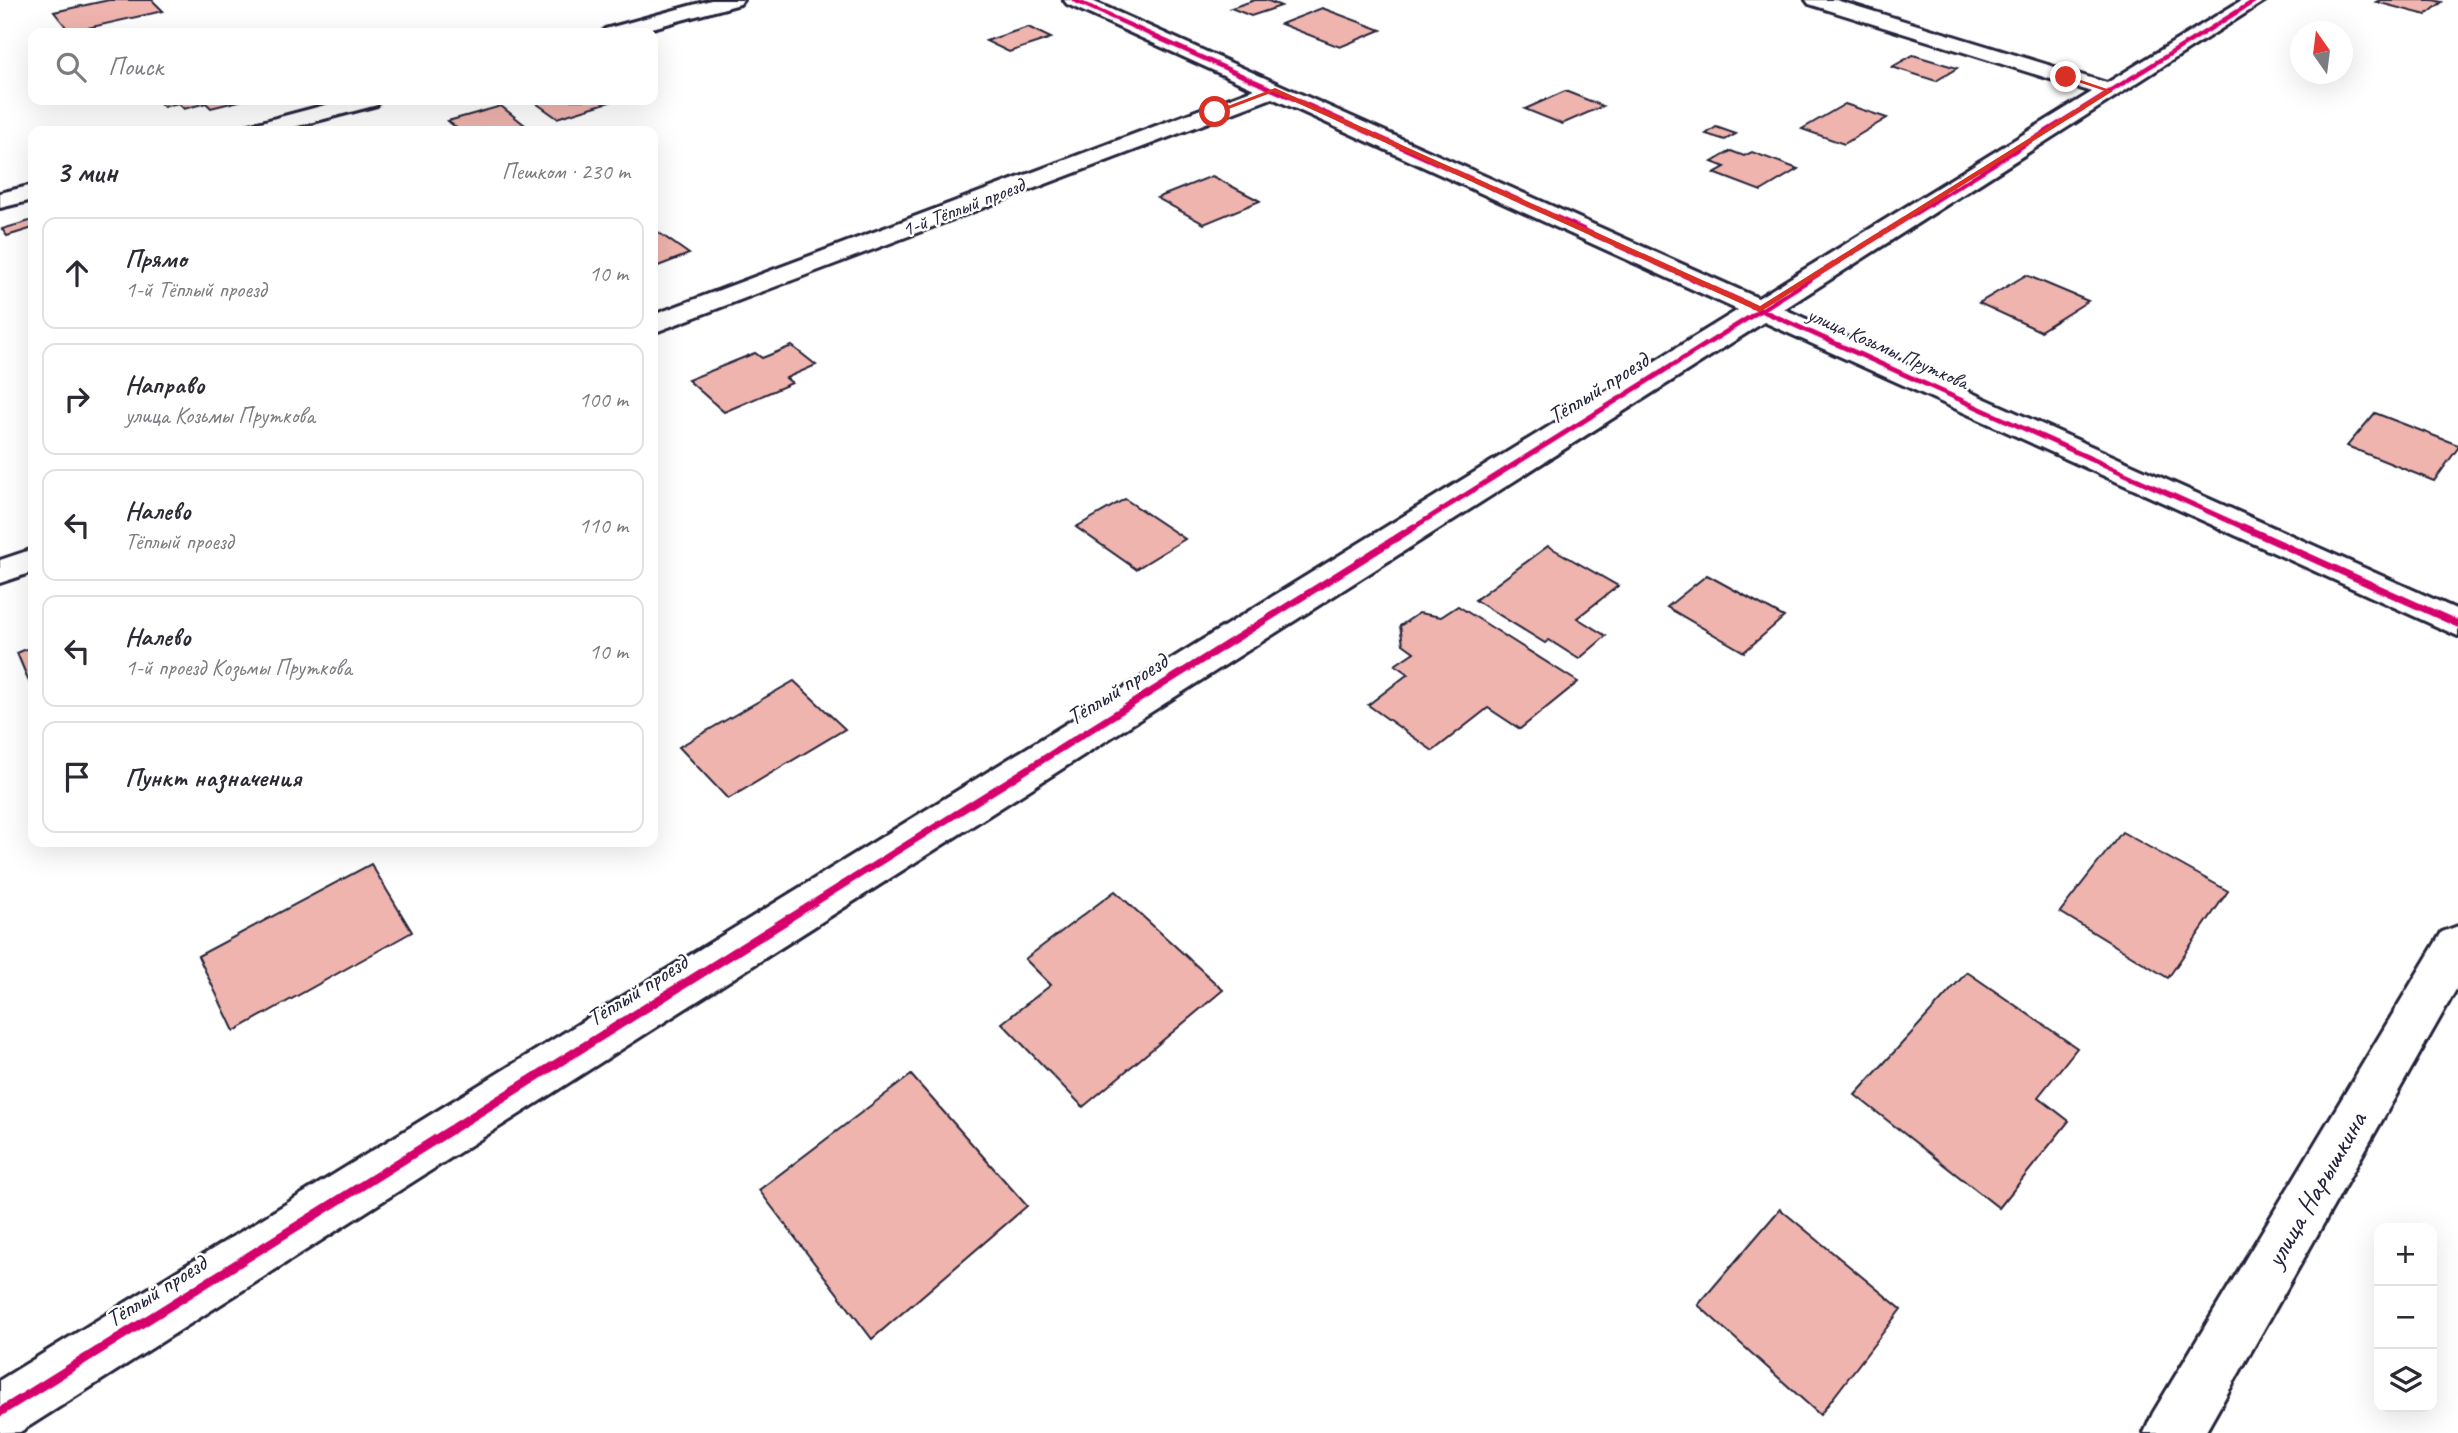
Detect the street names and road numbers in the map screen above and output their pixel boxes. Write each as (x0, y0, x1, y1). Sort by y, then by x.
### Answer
street label: 1-й Тёплый проезд (898, 171, 1030, 242)
street label: улица Козьмы Пруткова (1802, 300, 1975, 396)
street label: Тёплый проезд (1542, 344, 1656, 431)
street label: Тёплый проезд (1061, 645, 1175, 732)
street label: Тёплый проезд (581, 946, 695, 1033)
street label: улица Нарышкина (2256, 1104, 2375, 1275)
street label: Тёплый проезд (100, 1247, 214, 1334)

